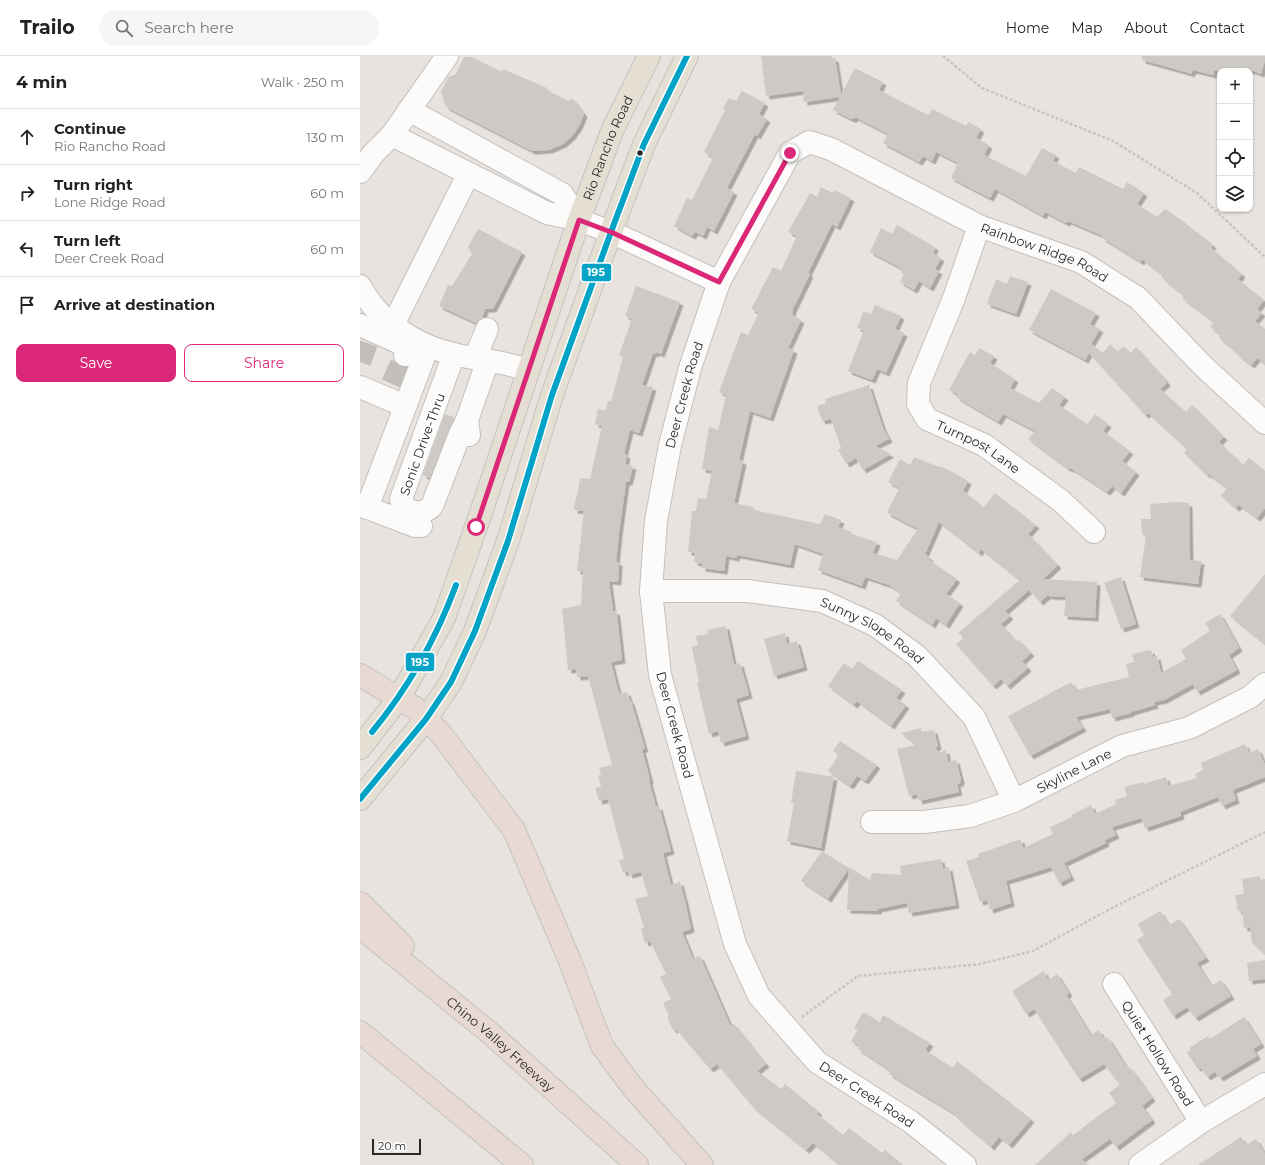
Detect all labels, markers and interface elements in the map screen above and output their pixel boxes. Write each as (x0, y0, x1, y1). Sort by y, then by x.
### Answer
search box (99, 10, 379, 46)
text: Trailo (20, 16, 75, 39)
icon: search (113, 17, 135, 39)
text: Search here (145, 18, 234, 37)
text: Home (1006, 19, 1049, 37)
text: Map (1071, 19, 1102, 37)
text: About (1124, 19, 1168, 37)
text: Contact (1190, 19, 1245, 37)
map controls (1217, 68, 1253, 212)
button: + (1217, 68, 1253, 104)
text: 4 min (16, 72, 67, 92)
text: Walk · 250 m (261, 74, 344, 90)
street label: Rio Rancho Road (579, 93, 636, 203)
button: − (1217, 104, 1253, 140)
text: Continue (54, 119, 126, 138)
icon: ahead (16, 126, 38, 148)
text: 130 m (306, 129, 344, 145)
text: Rio Rancho Road (54, 138, 166, 154)
button: locate (1217, 140, 1253, 176)
route end (781, 144, 799, 162)
unlabelled marker (635, 148, 645, 158)
text: Turn right (54, 175, 133, 194)
button: layers (1217, 176, 1253, 212)
icon: right (16, 182, 38, 204)
text: 60 m (310, 185, 344, 201)
text: Lone Ridge Road (54, 194, 166, 210)
street label: Rainbow Ridge Road (978, 219, 1111, 285)
text: Turn left (54, 231, 121, 250)
icon: left (16, 238, 38, 260)
text: 60 m (310, 241, 344, 257)
text: Deer Creek Road (54, 250, 164, 266)
line badge: 195 (581, 263, 612, 282)
text: 195 (587, 265, 605, 279)
icon: arrive (16, 294, 38, 316)
text: Arrive at destination (54, 295, 215, 314)
street label: Deer Creek Road (661, 339, 706, 450)
button: Save (16, 344, 176, 382)
button: Share (184, 344, 344, 382)
street label: Sonic Drive-Thru (396, 390, 448, 498)
street label: Turnpost Lane (934, 416, 1023, 477)
route start (467, 518, 485, 536)
street label: Sunny Slope Road (818, 593, 928, 667)
line badge: 195 (405, 652, 435, 672)
text: 195 (411, 655, 429, 669)
street label: Deer Creek Road (653, 670, 697, 780)
street label: Skyline Lane (1034, 745, 1114, 796)
street label: Chino Valley Freeway (443, 993, 559, 1096)
street label: Quiet Hollow Road (1118, 997, 1197, 1109)
street label: Deer Creek Road (816, 1057, 918, 1131)
scale bar (372, 1137, 421, 1156)
text: 20 m (378, 1139, 406, 1153)

